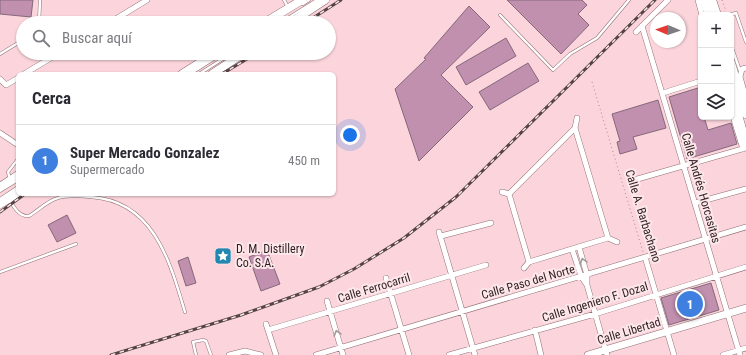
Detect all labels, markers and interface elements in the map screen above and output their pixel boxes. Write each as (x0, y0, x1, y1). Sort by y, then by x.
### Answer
north arrow (650, 12, 686, 48)
map controls (698, 12, 734, 120)
button: + (698, 12, 734, 48)
search box (16, 16, 336, 60)
icon: search (30, 27, 52, 49)
text: Buscar aquí (62, 29, 132, 47)
button: − (698, 48, 734, 84)
button: layers (698, 84, 734, 120)
text: Cerca (32, 88, 71, 108)
your location (340, 125, 360, 145)
street label: Calle Andrés Horcasitas (679, 131, 723, 245)
text: Super Mercado Gonzalez (70, 144, 219, 162)
text: 1 (42, 153, 48, 168)
text: 450 m (288, 153, 320, 168)
text: Supermercado (70, 162, 144, 177)
street label: Calle A. Barbachano (622, 168, 664, 264)
place label: D. M. Distillery Co. S.A. (236, 242, 304, 270)
place icon: D. M. Distillery Co. S.A. (213, 246, 233, 266)
one-way arrow (579, 258, 588, 265)
street label: Calle Paso del Norte (480, 262, 577, 302)
street label: Calle Ferrocarril (336, 270, 412, 306)
street label: Calle Ingeniero F. Dozal (540, 279, 650, 325)
pin: 1 (677, 289, 703, 319)
street label: Calle Libertad (596, 315, 662, 347)
one-way arrow (333, 330, 341, 337)

